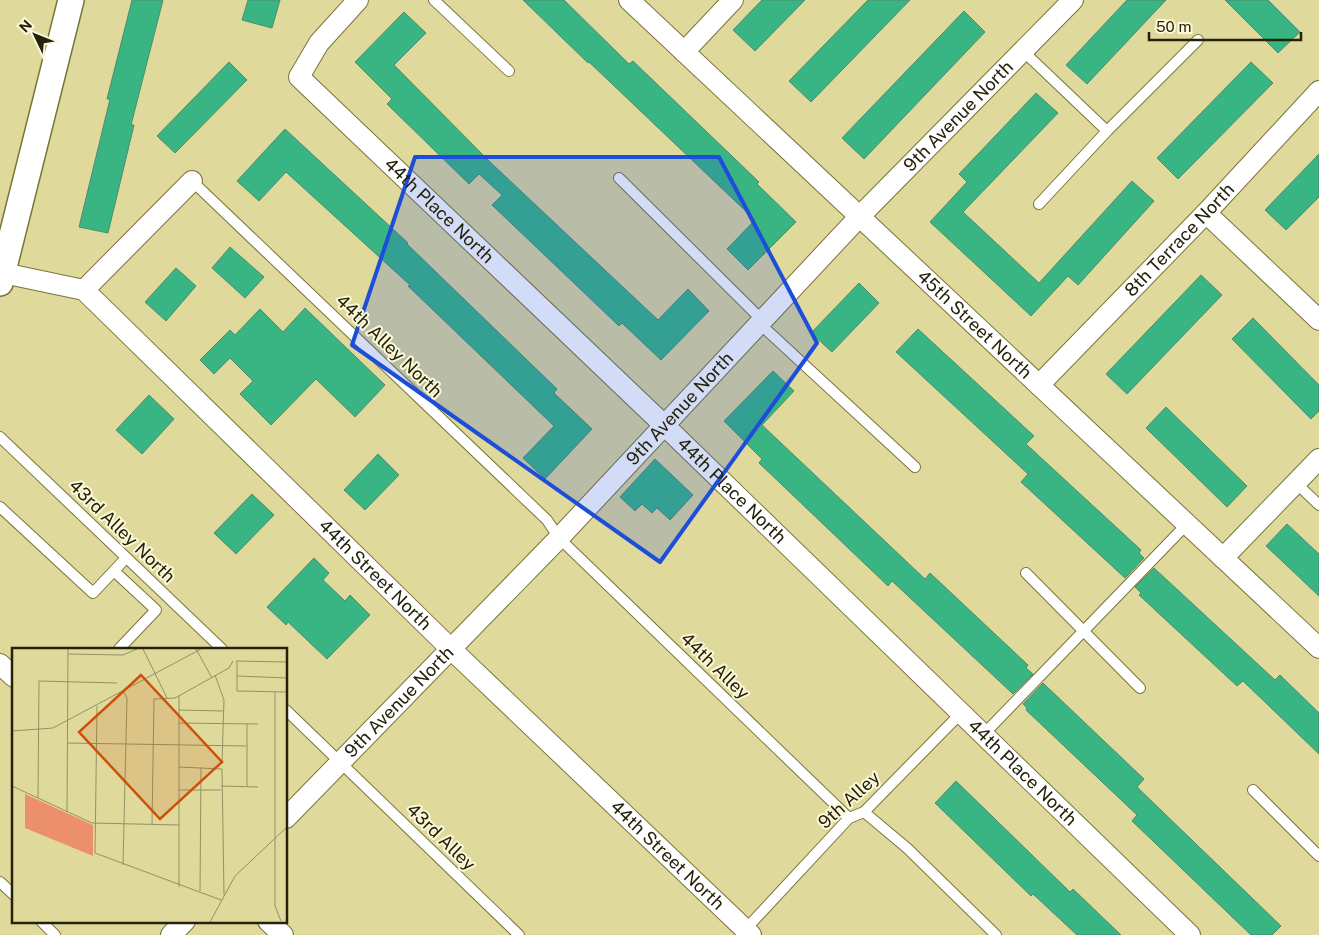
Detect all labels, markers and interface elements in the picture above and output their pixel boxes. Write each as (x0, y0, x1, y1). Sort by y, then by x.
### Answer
north arrow (10, 10, 60, 60)
scale bar (1149, 10, 1302, 42)
text: N (16, 17, 35, 36)
text: 50 m (1156, 18, 1191, 35)
street label: 9th Avenue North (899, 56, 1017, 176)
street label: 44th Place North (380, 153, 498, 267)
street label: 8th Terrace North (1120, 179, 1238, 300)
street label: 45th Street North (913, 265, 1036, 383)
street label: 44th Alley North (332, 290, 447, 402)
street label: 9th Avenue North (622, 348, 737, 469)
street label: 44th Place North (673, 433, 791, 548)
street label: 43rd Alley North (65, 475, 180, 587)
street label: 44th Street North (315, 515, 436, 634)
street label: 44th Alley (677, 628, 754, 704)
street label: 9th Avenue North (340, 642, 458, 762)
inset map (12, 648, 288, 922)
street label: 44th Place North (964, 715, 1081, 830)
street label: 9th Alley (814, 766, 884, 833)
street label: 44th Street North (606, 796, 729, 914)
street label: 43rd Alley (403, 799, 480, 875)

